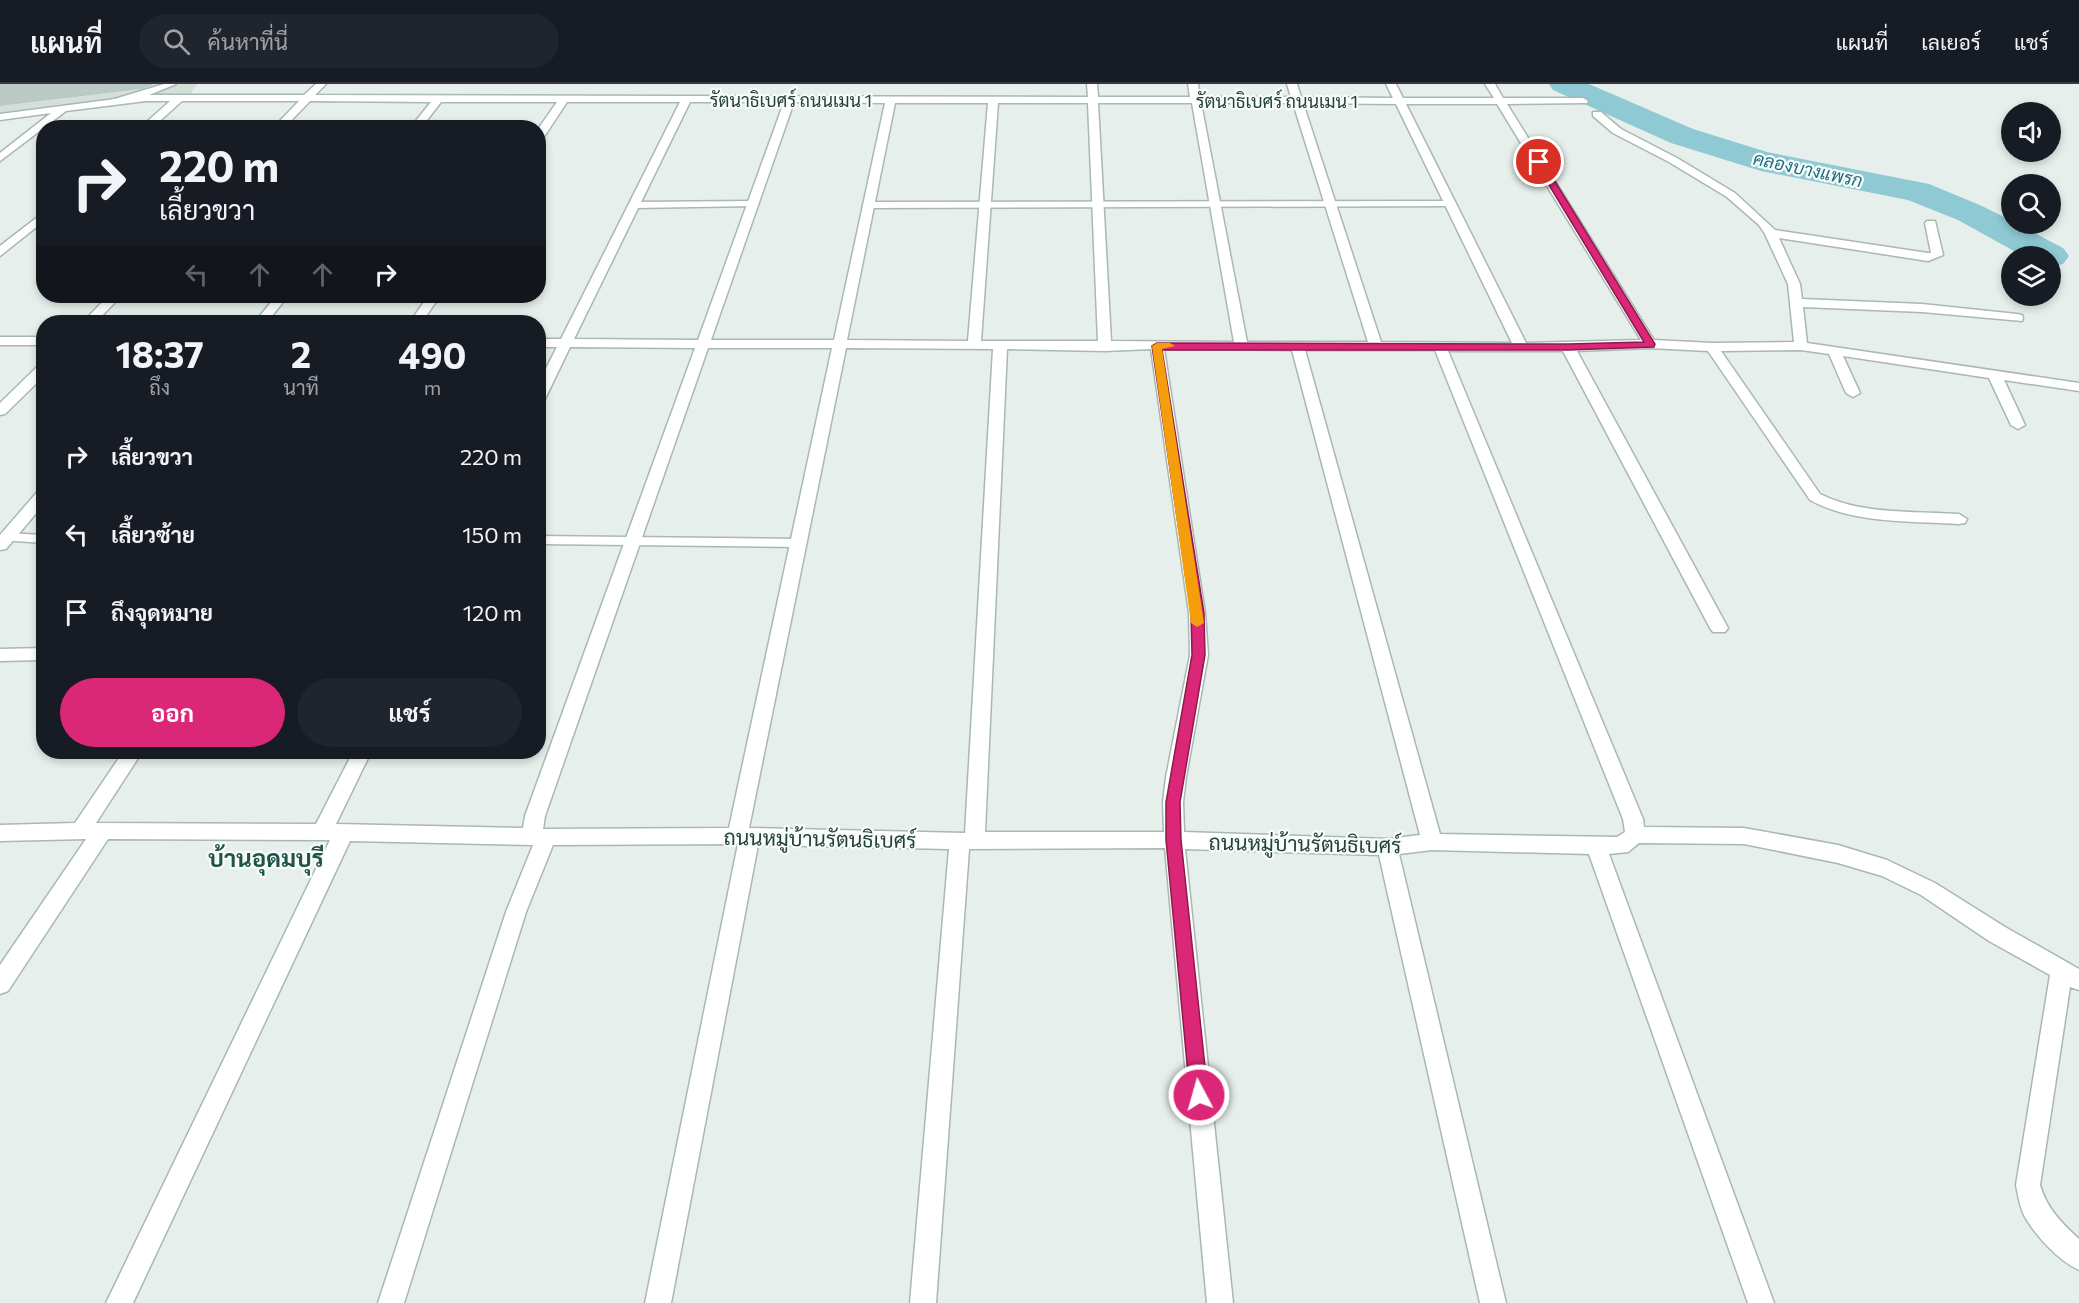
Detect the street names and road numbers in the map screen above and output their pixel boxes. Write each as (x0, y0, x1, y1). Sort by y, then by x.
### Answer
street label: รัตนาธิเบศร์ ถนนเมน 1 (710, 88, 872, 111)
street label: รัตนาธิเบศร์ ถนนเมน 1 (1196, 89, 1358, 112)
street label: ถนนหมู่บ้านรัตนธิเบศร์ (723, 824, 917, 856)
street label: ถนนหมู่บ้านรัตนธิเบศร์ (1208, 829, 1402, 861)

